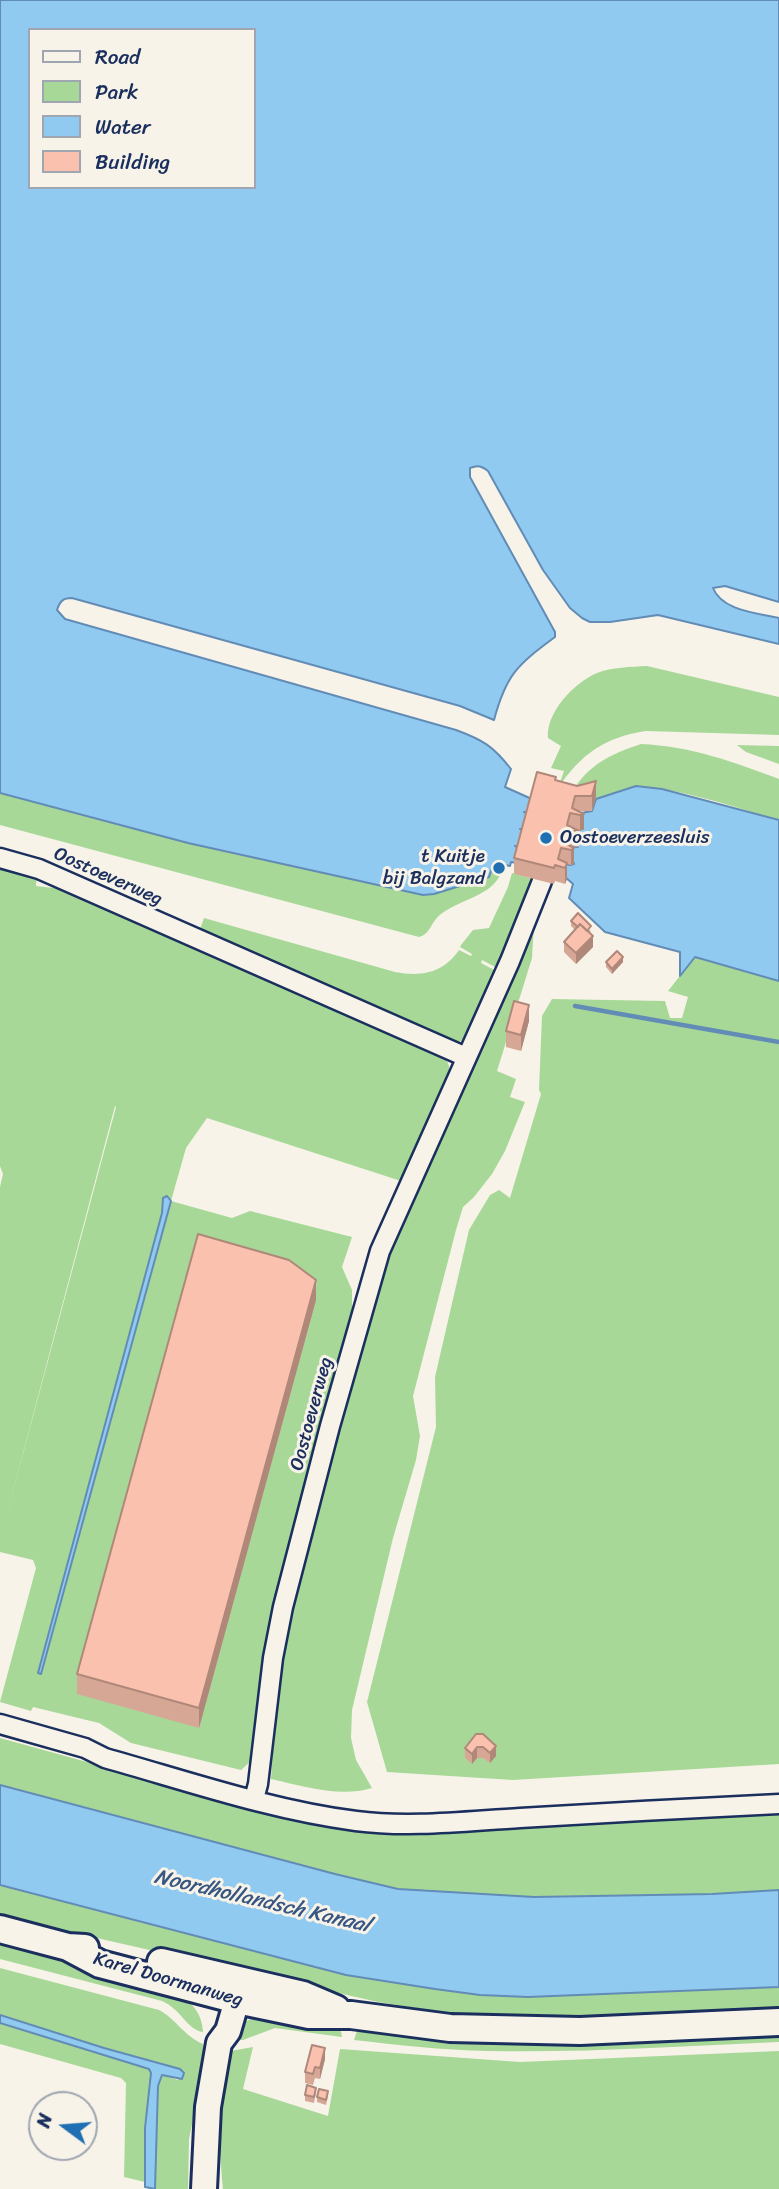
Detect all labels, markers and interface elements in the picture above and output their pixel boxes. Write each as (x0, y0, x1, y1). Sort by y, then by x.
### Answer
legend (28, 28, 256, 189)
text: Road (95, 38, 140, 76)
text: Park (95, 73, 138, 111)
text: Water (95, 108, 150, 146)
text: Building (95, 143, 170, 181)
place label: Oostoeverzeesluis (560, 827, 710, 849)
marker: Oostoeverzeesluis (538, 830, 554, 846)
street label: Oostoeverweg (50, 843, 166, 911)
place label: t Kuitje bij Balgzand (383, 846, 485, 890)
marker: t Kuitje bij Balgzand (491, 860, 507, 876)
street label: Oostoeverweg (286, 1355, 338, 1473)
water label: Noordhollandsch Kanaal (152, 1865, 372, 1939)
street label: Karel Doormanweg (91, 1948, 245, 2012)
north arrow (28, 2091, 98, 2161)
text: N (27, 2110, 62, 2132)

